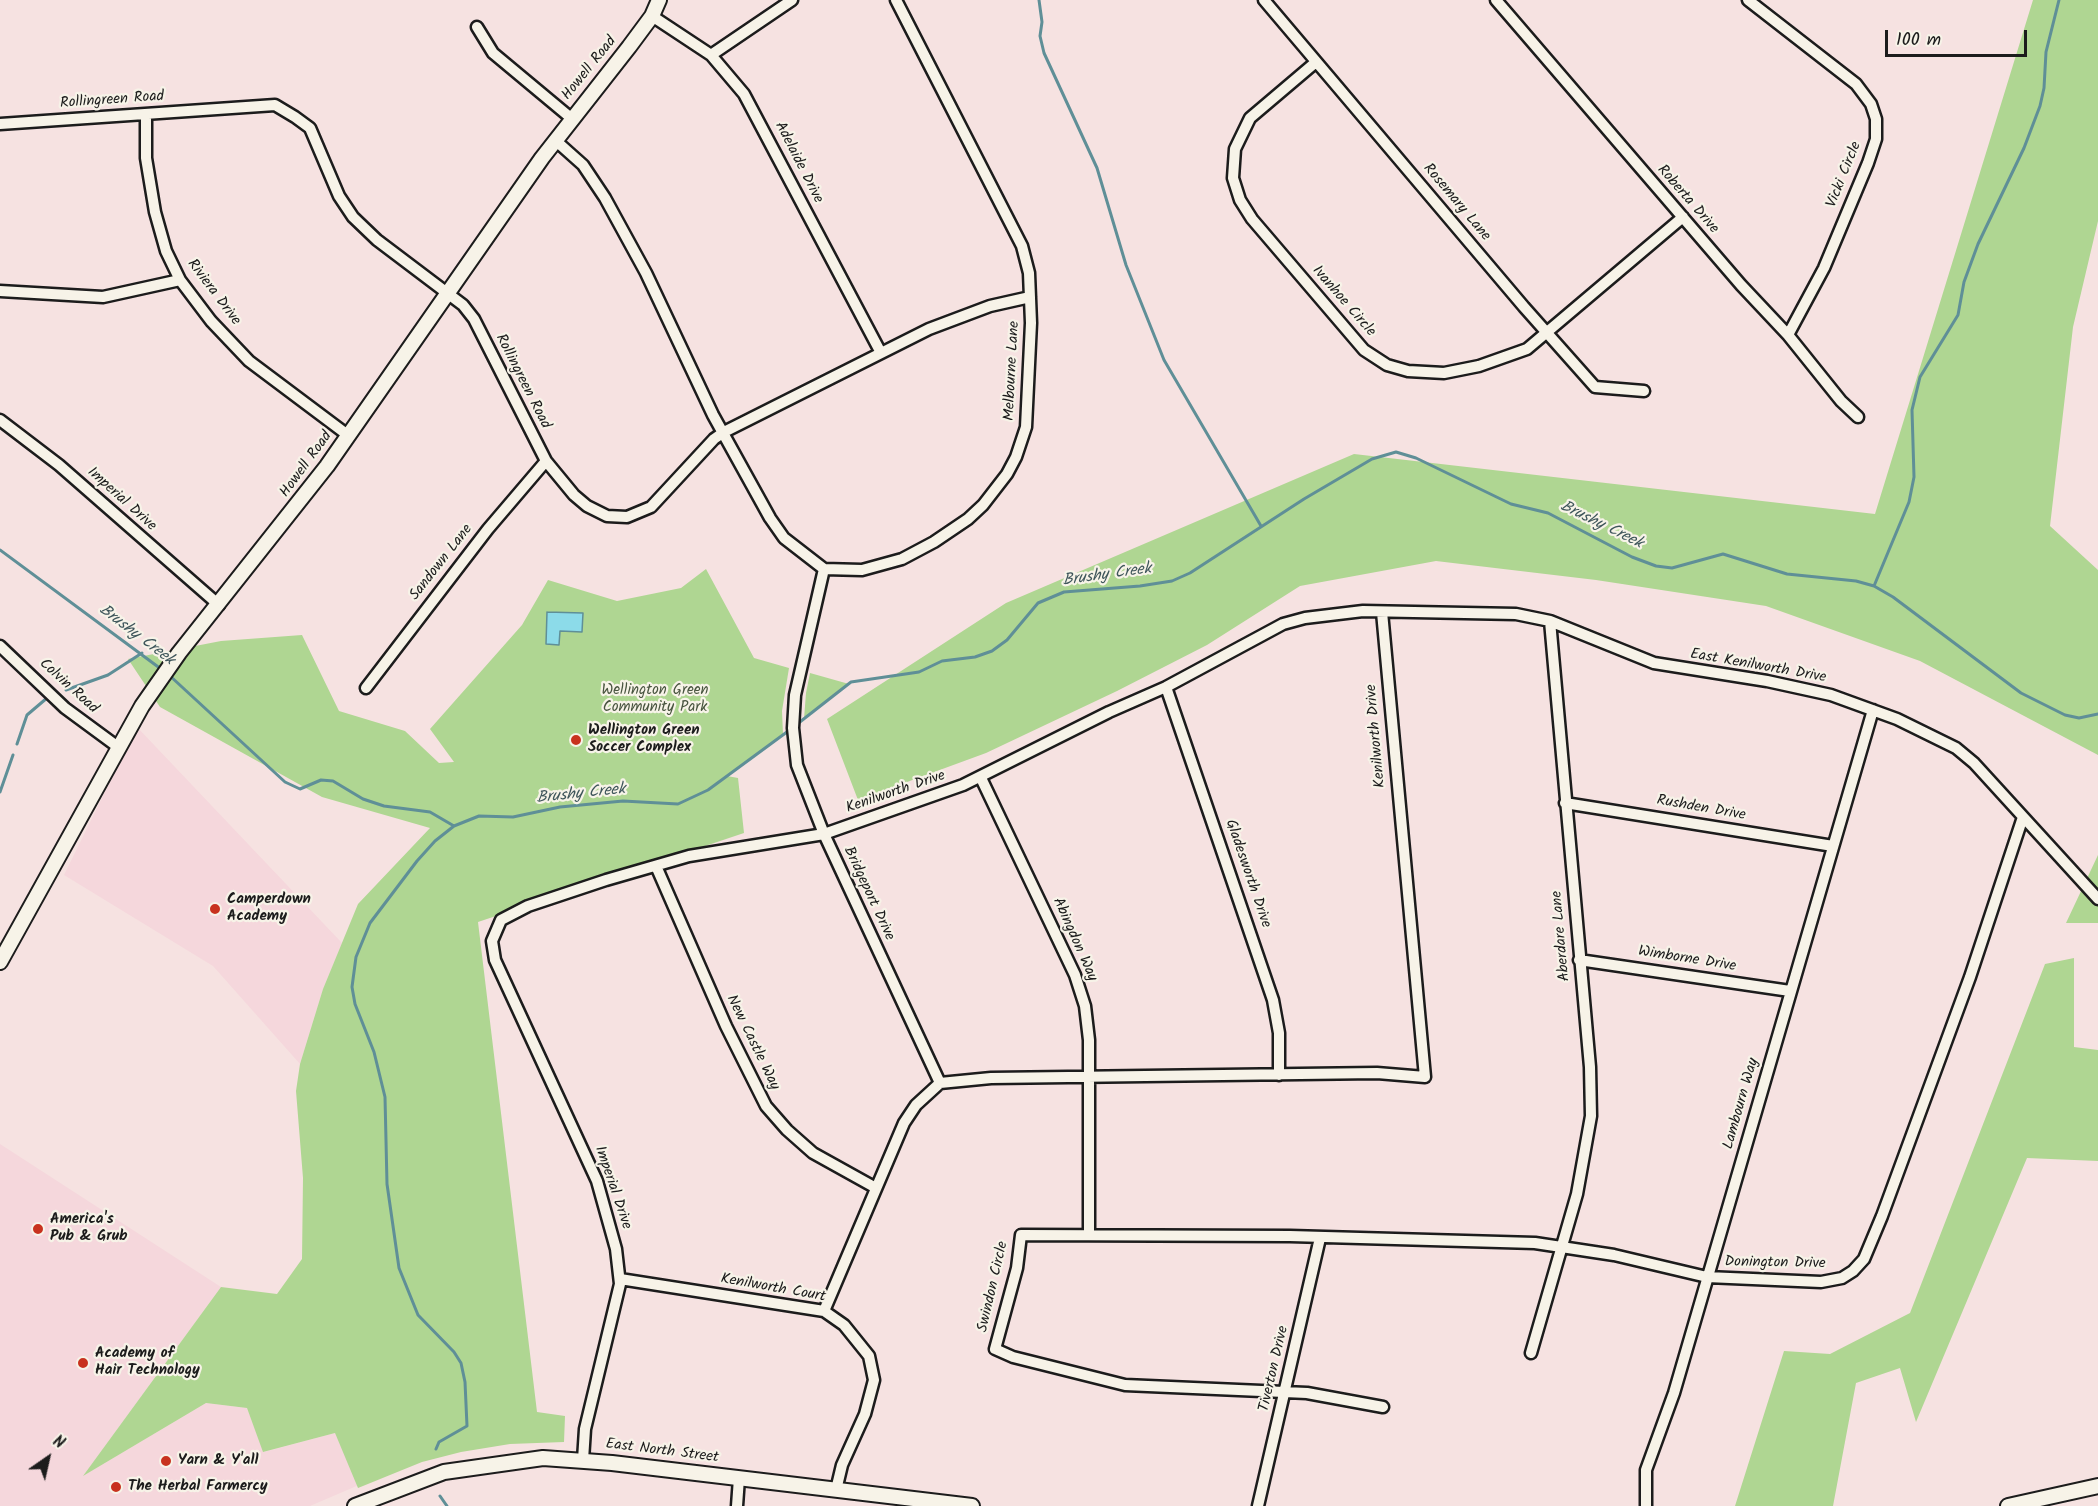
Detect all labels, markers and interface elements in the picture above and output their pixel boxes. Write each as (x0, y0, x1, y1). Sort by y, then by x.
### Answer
scale bar (1888, 18, 2030, 56)
text: 100 m (1896, 26, 1941, 55)
street label: Howell Road (559, 33, 621, 105)
street label: Rollingreen Road (59, 88, 165, 114)
street label: Adelaide Drive (770, 119, 826, 207)
street label: Vicki Circle (1824, 139, 1866, 211)
street label: Rosemary Lane (1418, 161, 1494, 245)
street label: Roberta Drive (1652, 162, 1722, 238)
street label: Riviera Drive (182, 256, 244, 330)
street label: Ivanhoe Circle (1307, 263, 1379, 341)
street label: Melbourne Lane (1001, 321, 1025, 421)
street label: Rollingreen Road (490, 332, 554, 432)
street label: Howell Road (277, 429, 337, 501)
street label: Imperial Drive (83, 464, 159, 536)
water label: Brushy Creek (1557, 498, 1645, 554)
street label: Sandown Lane (407, 521, 477, 605)
water label: Brushy Creek (1061, 560, 1153, 592)
water label: Brushy Creek (95, 601, 177, 671)
street label: East Kenilworth Drive (1689, 646, 1827, 688)
street label: Colvin Road (35, 656, 101, 718)
park label: Wellington Green Community Park (602, 682, 708, 717)
street label: Kenilworth Drive (1364, 683, 1390, 789)
place label: Wellington Green Soccer Complex (588, 722, 700, 757)
marker: Wellington Green Soccer Complex (569, 733, 583, 747)
street label: Kenilworth Drive (844, 768, 948, 818)
water label: Brushy Creek (536, 781, 626, 809)
street label: Rushden Drive (1655, 792, 1747, 826)
street label: Gladesworth Drive (1220, 817, 1274, 931)
street label: Bridgeport Drive (838, 844, 898, 944)
street label: Aberdare Lane (1549, 890, 1575, 982)
place label: Camperdown Academy (227, 891, 311, 926)
street label: Abingdon Way (1048, 895, 1100, 985)
marker: Camperdown Academy (208, 902, 222, 916)
street label: Wimborne Drive (1637, 943, 1737, 977)
street label: New Castle Way (721, 993, 783, 1093)
street label: Lambourn Way (1720, 1056, 1764, 1152)
street label: Imperial Drive (589, 1144, 635, 1232)
place label: America's Pub & Grub (50, 1211, 128, 1246)
marker: America's Pub & Grub (31, 1222, 45, 1236)
street label: Swindon Circle (975, 1240, 1013, 1334)
street label: Donington Drive (1724, 1254, 1826, 1274)
street label: Kenilworth Court (719, 1271, 827, 1307)
street label: Tiverton Drive (1256, 1324, 1294, 1414)
place label: Academy of Hair Technology (95, 1345, 200, 1380)
marker: Academy of Hair Technology (76, 1356, 90, 1370)
north arrow (18, 1428, 78, 1488)
text: N (47, 1429, 70, 1456)
street label: East North Street (604, 1436, 720, 1468)
place label: Yarn & Y'all (178, 1452, 258, 1470)
marker: Yarn & Y'all (159, 1454, 173, 1468)
place label: The Herbal Farmercy (128, 1478, 268, 1496)
marker: The Herbal Farmercy (109, 1480, 123, 1494)

